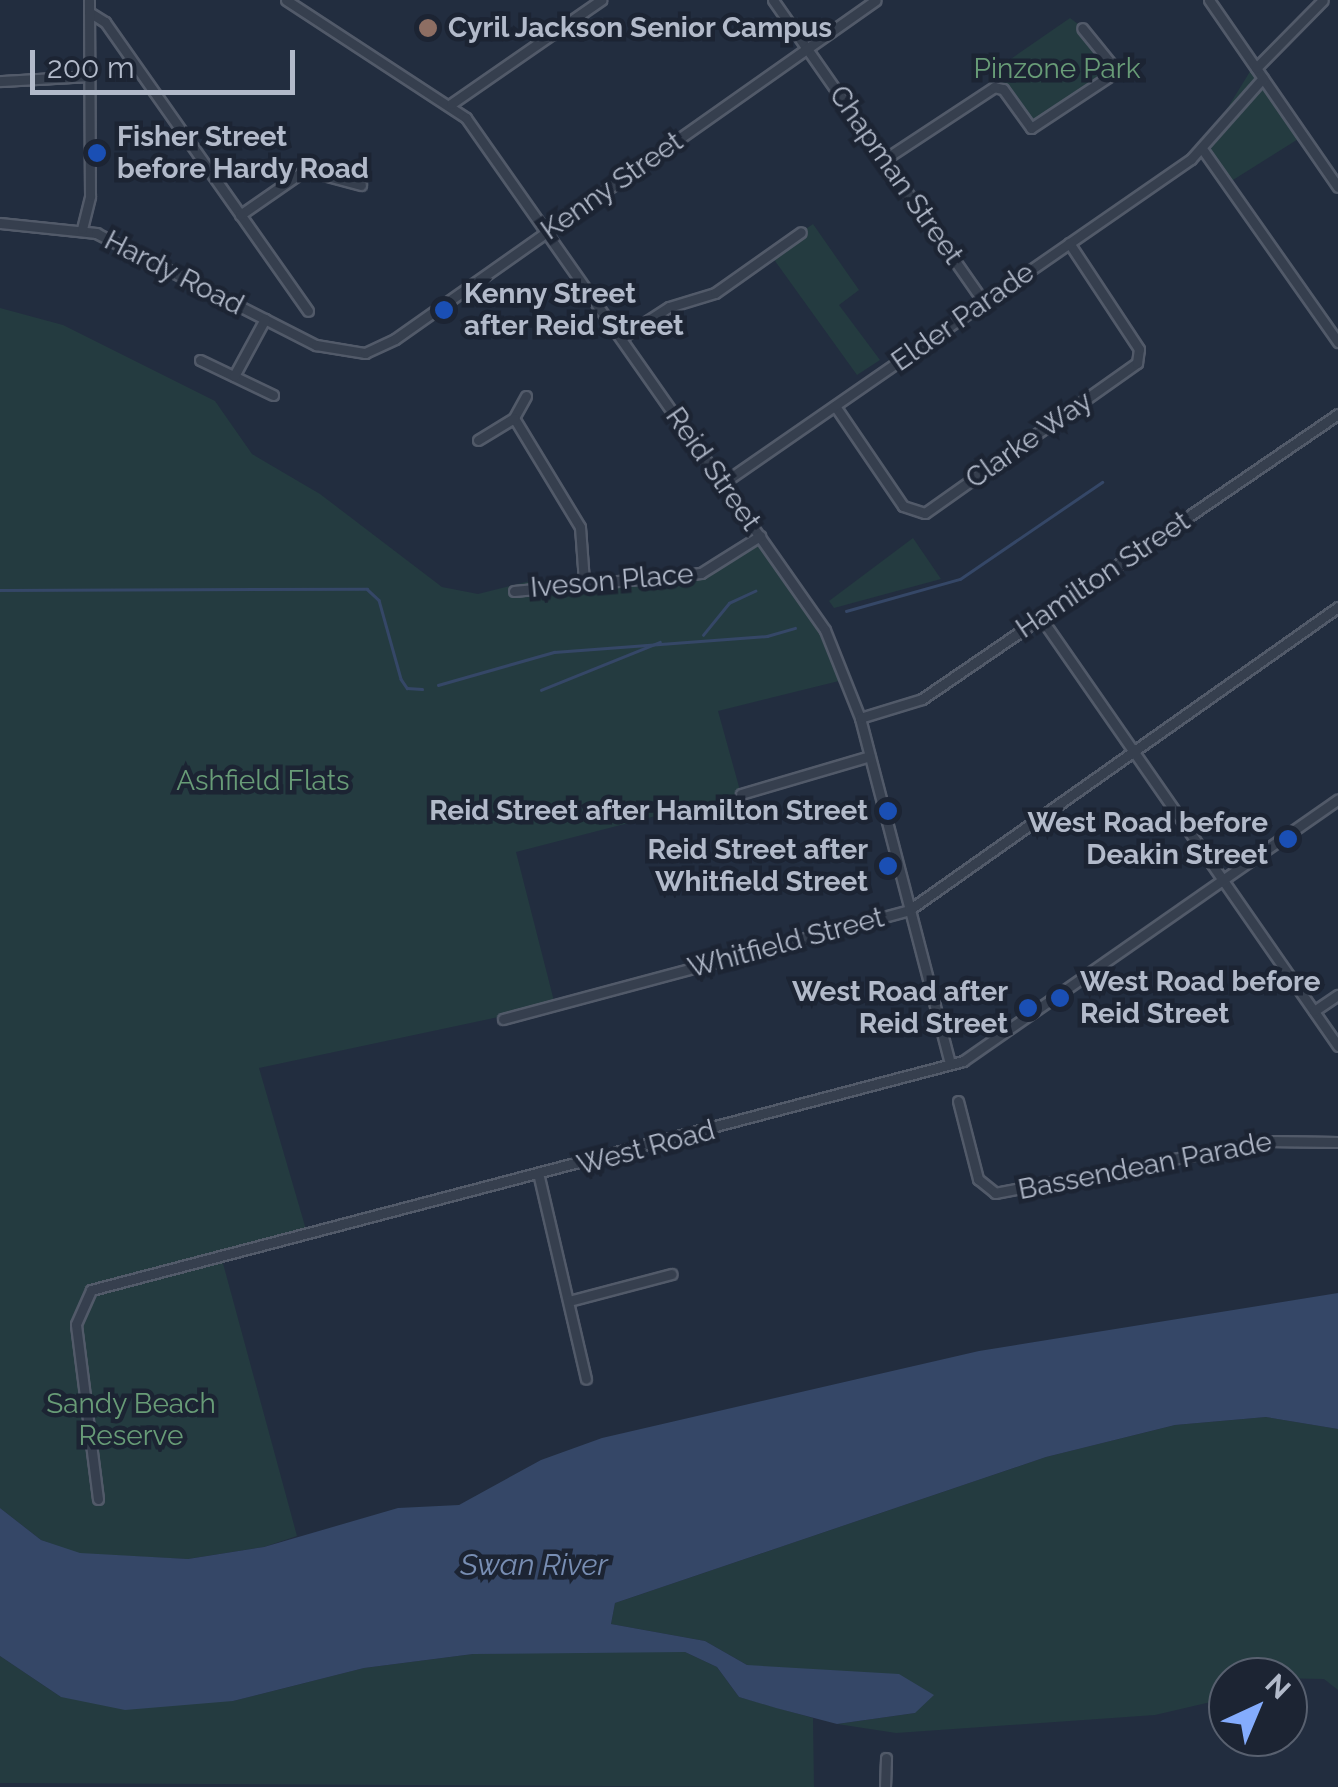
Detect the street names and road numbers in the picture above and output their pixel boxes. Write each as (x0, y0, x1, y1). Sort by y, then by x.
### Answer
street label: Chapman Street (822, 79, 970, 271)
street label: Kenny Street (534, 125, 690, 247)
street label: Hardy Road (99, 224, 249, 322)
street label: Elder Parade (885, 255, 1041, 379)
street label: Clarke Way (959, 384, 1099, 496)
street label: Reid Street (658, 401, 768, 537)
street label: Hamilton Street (1010, 505, 1196, 645)
street label: Iveson Place (529, 557, 695, 605)
street label: Whitfield Street (684, 901, 888, 985)
street label: West Road (574, 1114, 718, 1182)
street label: Bassendean Parade (1015, 1125, 1275, 1207)

